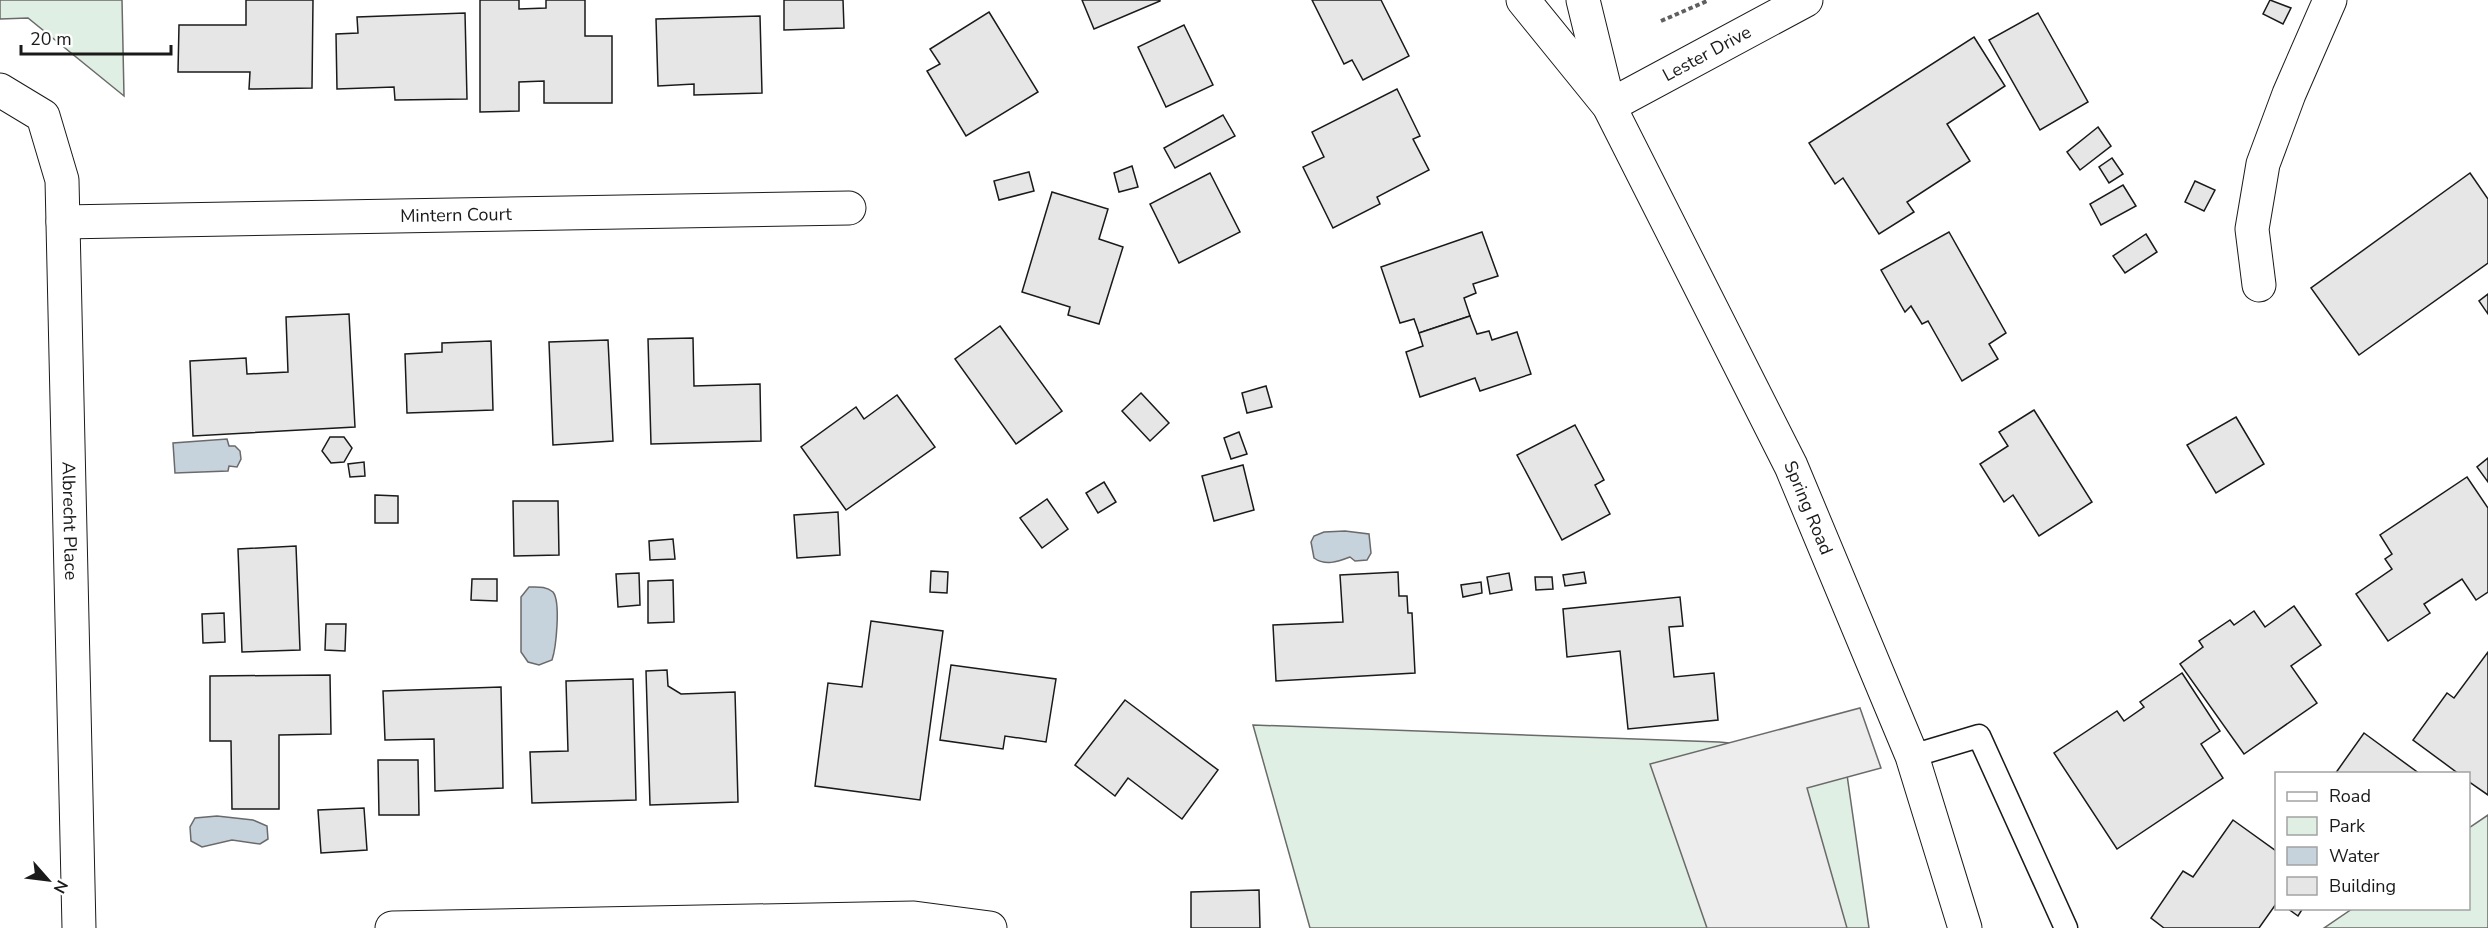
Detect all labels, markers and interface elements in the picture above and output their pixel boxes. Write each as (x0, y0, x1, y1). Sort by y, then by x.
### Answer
scale bar (21, 18, 171, 56)
street label: Lester Drive (1658, 20, 1755, 87)
text: 20 m (30, 27, 72, 51)
street label: Mintern Court (400, 202, 513, 228)
street label: Spring Road (1778, 457, 1839, 558)
street label: Albrecht Place (56, 461, 83, 580)
legend (2275, 772, 2470, 910)
text: Road (2329, 784, 2371, 808)
text: Park (2329, 814, 2366, 838)
text: Water (2329, 844, 2380, 868)
north arrow (18, 850, 78, 910)
text: Building (2329, 874, 2396, 898)
text: N (48, 876, 73, 897)

